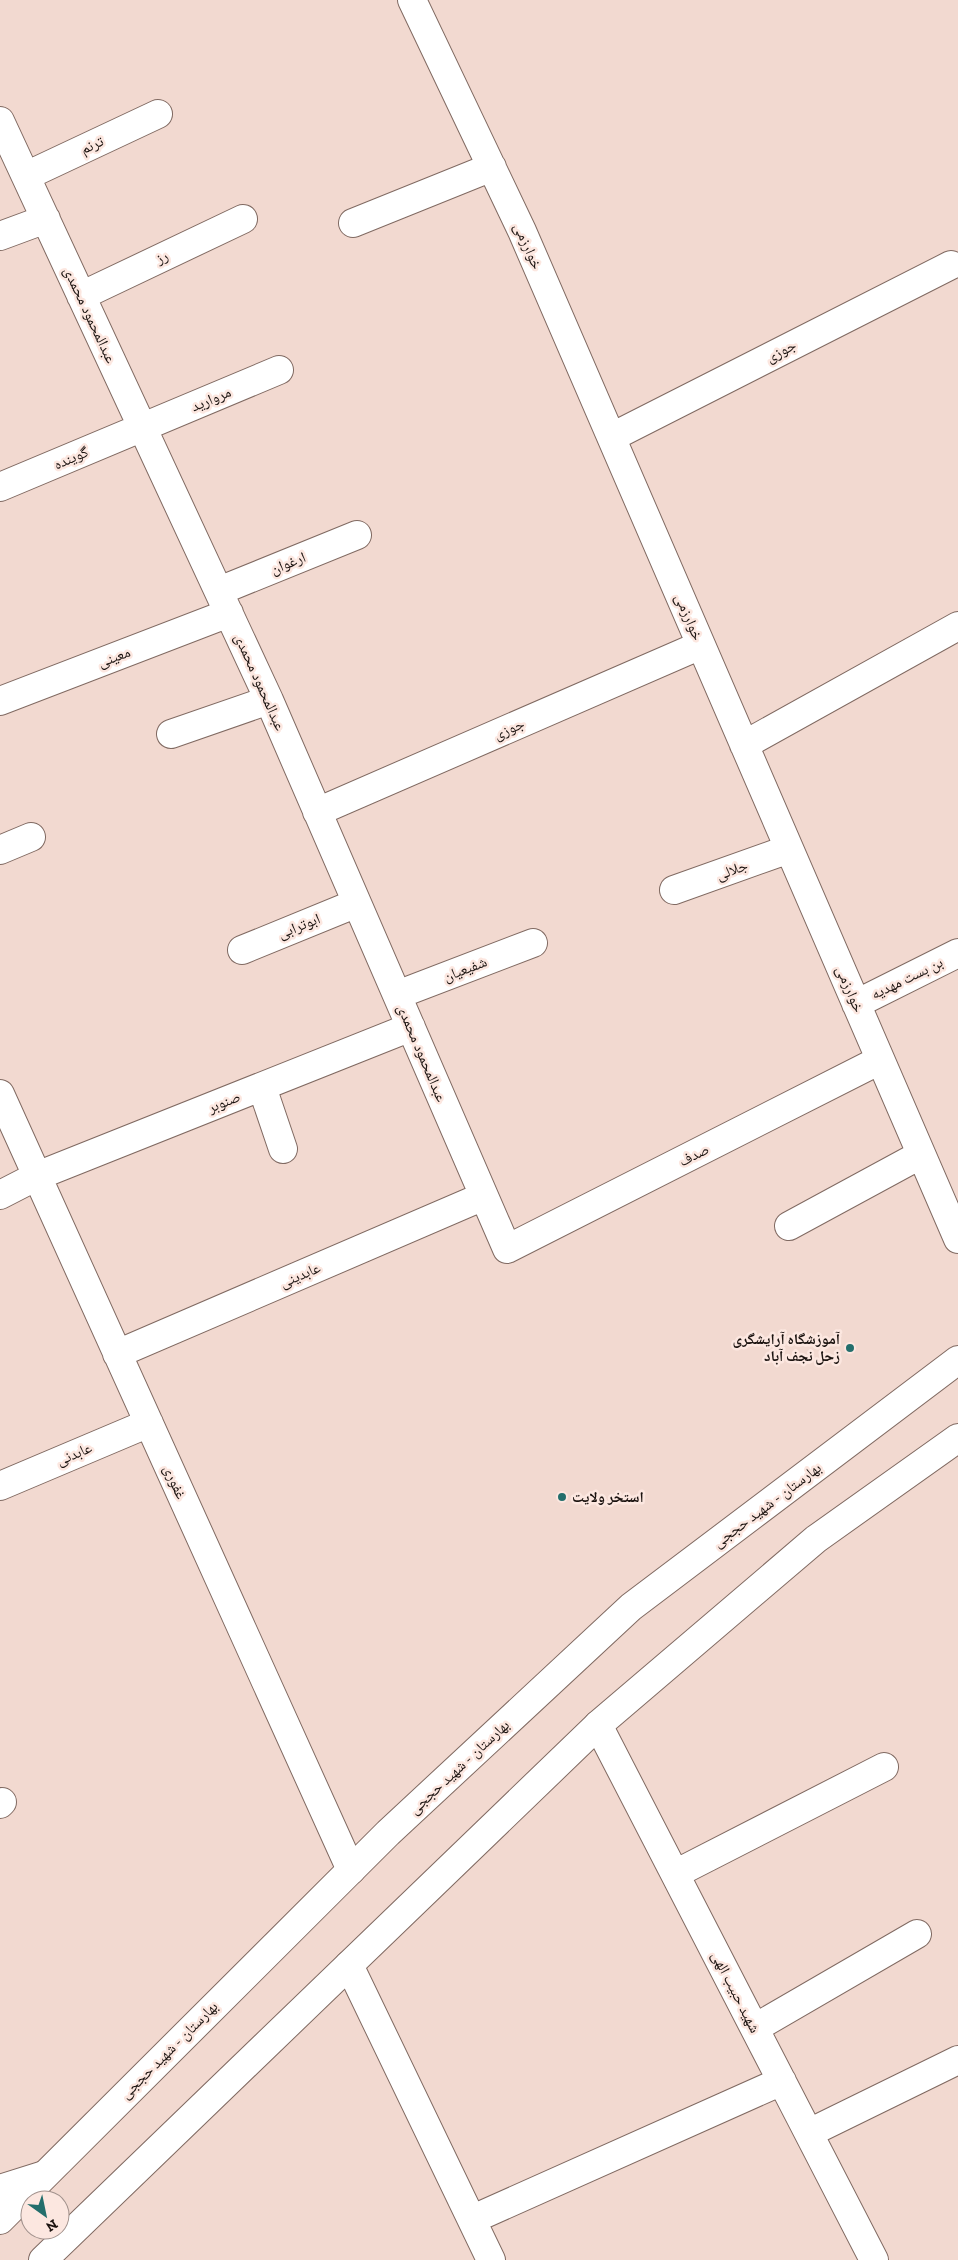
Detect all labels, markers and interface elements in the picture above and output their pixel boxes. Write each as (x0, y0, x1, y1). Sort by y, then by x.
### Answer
street label: ترنم (78, 132, 107, 159)
street label: خوارزمی (509, 220, 546, 273)
street label: رز (152, 246, 171, 268)
street label: عبدالمحمود محمدی (59, 264, 120, 367)
street label: جوزی (763, 336, 800, 367)
street label: مروارید (188, 383, 234, 415)
street label: گوینده (51, 443, 91, 473)
street label: ارغوان (268, 548, 309, 579)
street label: خوارزمی (670, 591, 707, 644)
street label: عبدالمحمود محمدی (230, 631, 290, 734)
street label: معینی (95, 643, 133, 672)
street label: جوزی (491, 714, 528, 745)
street label: جلالی (714, 856, 751, 885)
street label: ابوترابی (275, 909, 323, 943)
street label: شفیعیان (441, 952, 490, 986)
street label: بن بست مهدیه (868, 953, 946, 1004)
street label: خوارزمی (831, 963, 868, 1016)
street label: عبدالمحمود محمدی (392, 1002, 451, 1105)
street label: صنوبر (204, 1087, 243, 1117)
street label: صدف (676, 1140, 712, 1170)
street label: عابدینی (277, 1258, 324, 1292)
place label: آموزشگاه آرایشگری زحل نجف آباد (732, 1330, 841, 1365)
marker: آموزشگاه آرایشگری زحل نجف آباد (844, 1342, 856, 1354)
street label: عابدنی (53, 1438, 95, 1470)
street label: بهارستان - شهید حججی (709, 1459, 825, 1552)
street label: غفوری (159, 1462, 191, 1503)
place label: استخر ولایت (572, 1488, 644, 1506)
marker: استخر ولایت (556, 1491, 568, 1503)
street label: بهارستان - شهید حججی (405, 1716, 514, 1819)
street label: شهید حبیب الهی (707, 1948, 764, 2036)
street label: بهارستان - شهید حججی (116, 1997, 222, 2103)
north arrow (20, 2190, 70, 2240)
text: N (42, 2215, 61, 2236)

